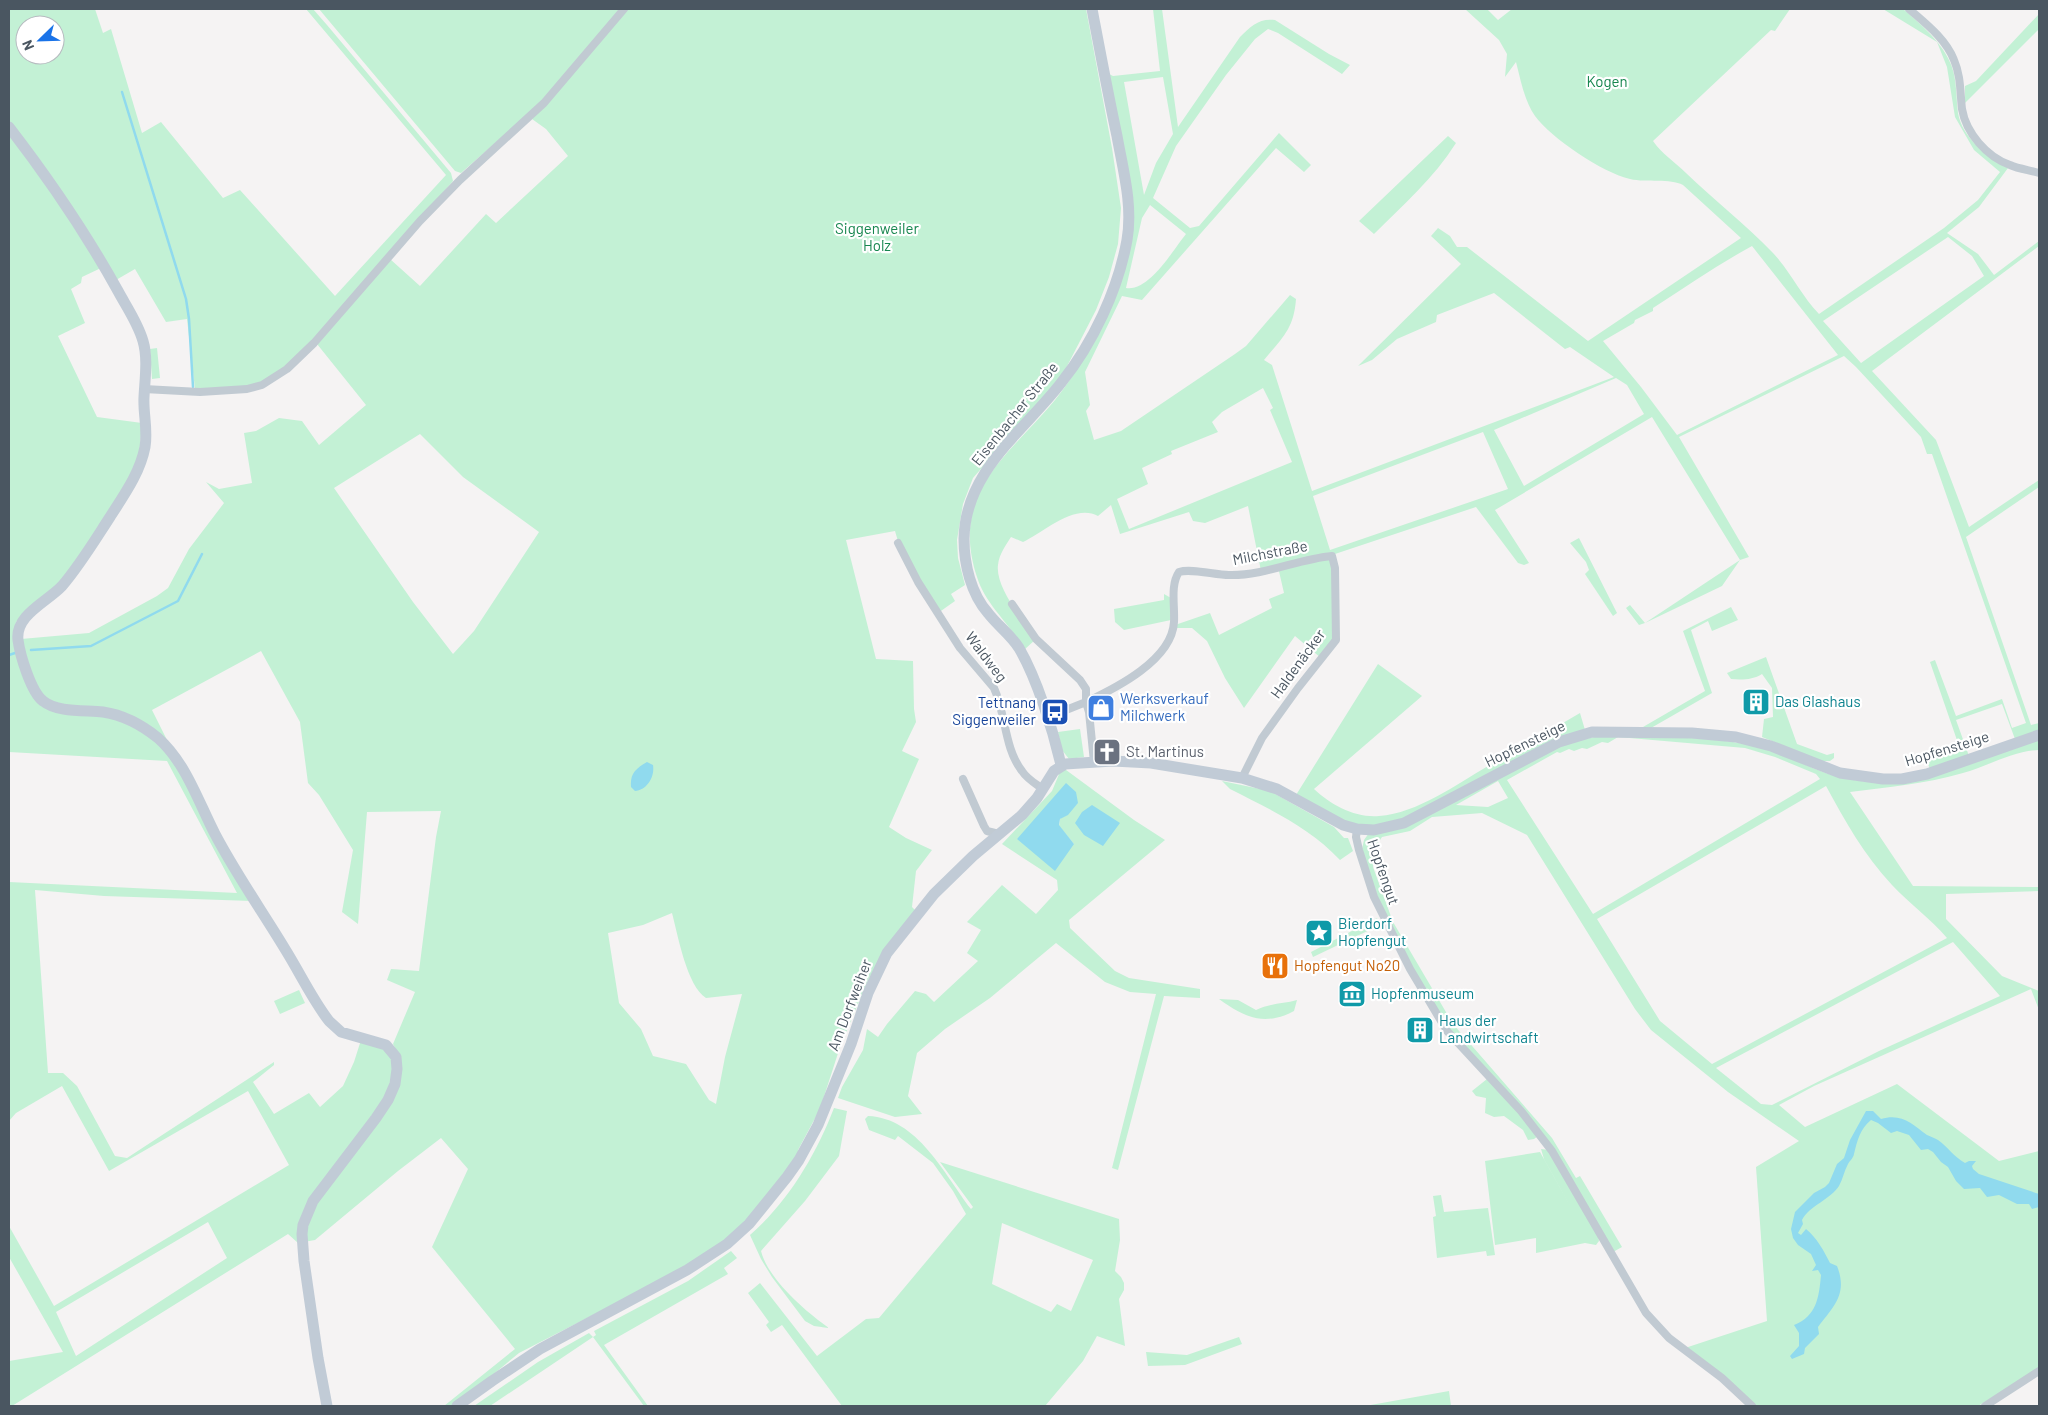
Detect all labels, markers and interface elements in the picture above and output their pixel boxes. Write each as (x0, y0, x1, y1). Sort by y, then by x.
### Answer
north arrow (15, 15, 65, 65)
text: N (18, 38, 37, 53)
park label: Kogen (1586, 72, 1628, 90)
park label: Siggenweiler Holz (835, 219, 919, 254)
street label: Eisenbacher Straße (967, 358, 1061, 469)
street label: Milchstraße (1231, 536, 1309, 568)
street label: Haldenäcker (1266, 625, 1329, 702)
street label: Waldweg (962, 628, 1012, 685)
building icon: Das Glashaus (1741, 687, 1771, 717)
place label: Werksverkauf Milchwerk (1120, 689, 1209, 724)
place label: Das Glashaus (1775, 692, 1861, 710)
place label: Tettnang Siggenweiler (952, 693, 1037, 728)
shop icon: Werksverkauf Milchwerk (1086, 693, 1116, 723)
bus stop icon: Tettnang Siggenweiler (1040, 697, 1070, 727)
street label: Hopfensteige (1481, 716, 1568, 770)
street label: Hopfensteige (1902, 727, 1991, 769)
church icon: St. Martinus (1092, 737, 1122, 767)
place label: St. Martinus (1126, 742, 1204, 760)
street label: Hopfengut (1364, 836, 1404, 907)
place label: Bierdorf Hopfengut (1338, 914, 1407, 949)
place icon: Bierdorf Hopfengut (1304, 918, 1334, 948)
restaurant icon: Hopfengut No20 (1260, 951, 1290, 981)
street label: Am Dorfweiher (823, 956, 875, 1053)
place label: Hopfengut No20 (1294, 956, 1400, 974)
museum icon: Hopfenmuseum (1337, 979, 1367, 1009)
place label: Hopfenmuseum (1371, 984, 1474, 1002)
place label: Haus der Landwirtschaft (1439, 1011, 1539, 1046)
building icon: Haus der Landwirtschaft (1405, 1015, 1435, 1045)

